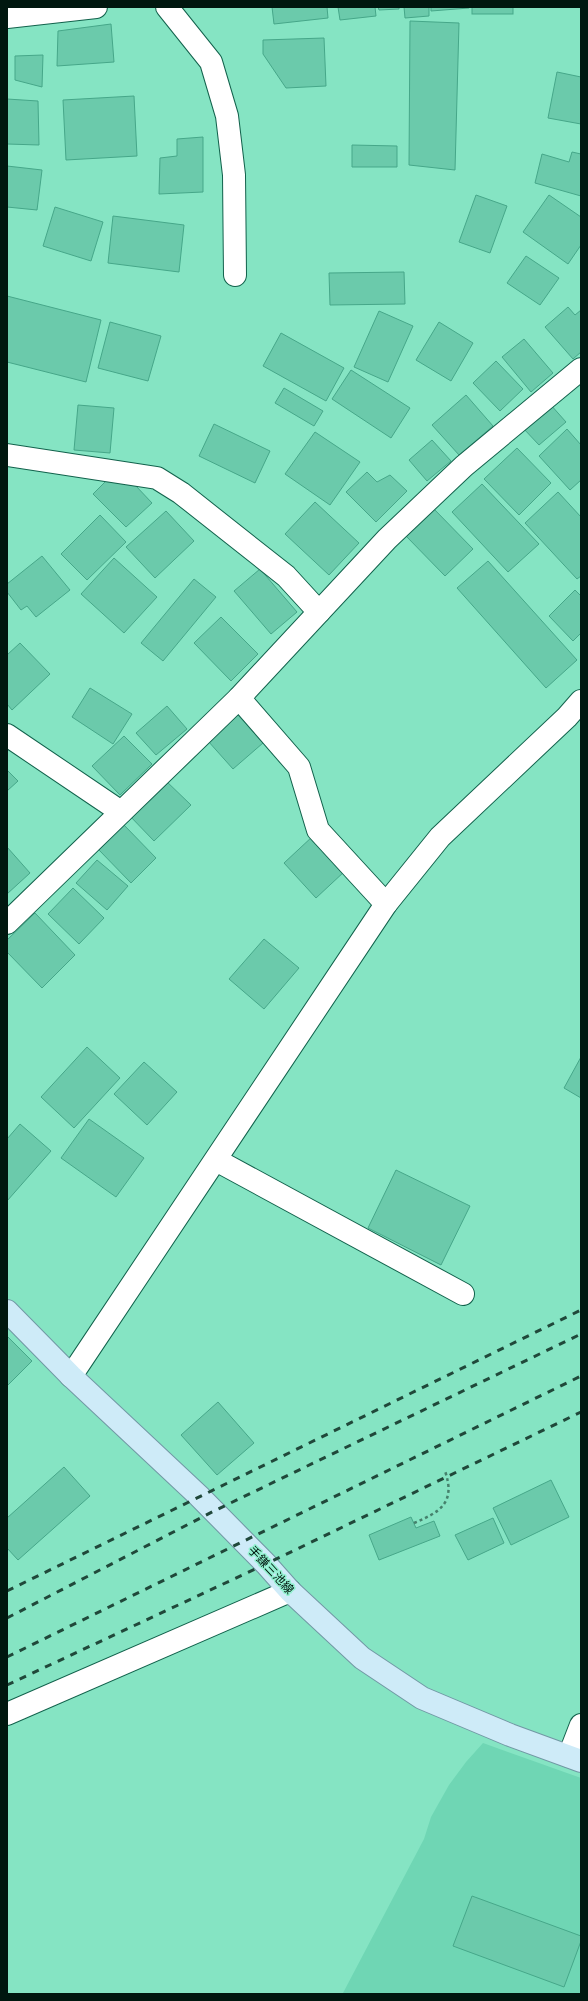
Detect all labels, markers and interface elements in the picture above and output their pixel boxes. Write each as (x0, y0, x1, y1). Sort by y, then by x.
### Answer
street label: 手鎌三池線 (245, 1543, 297, 1597)

